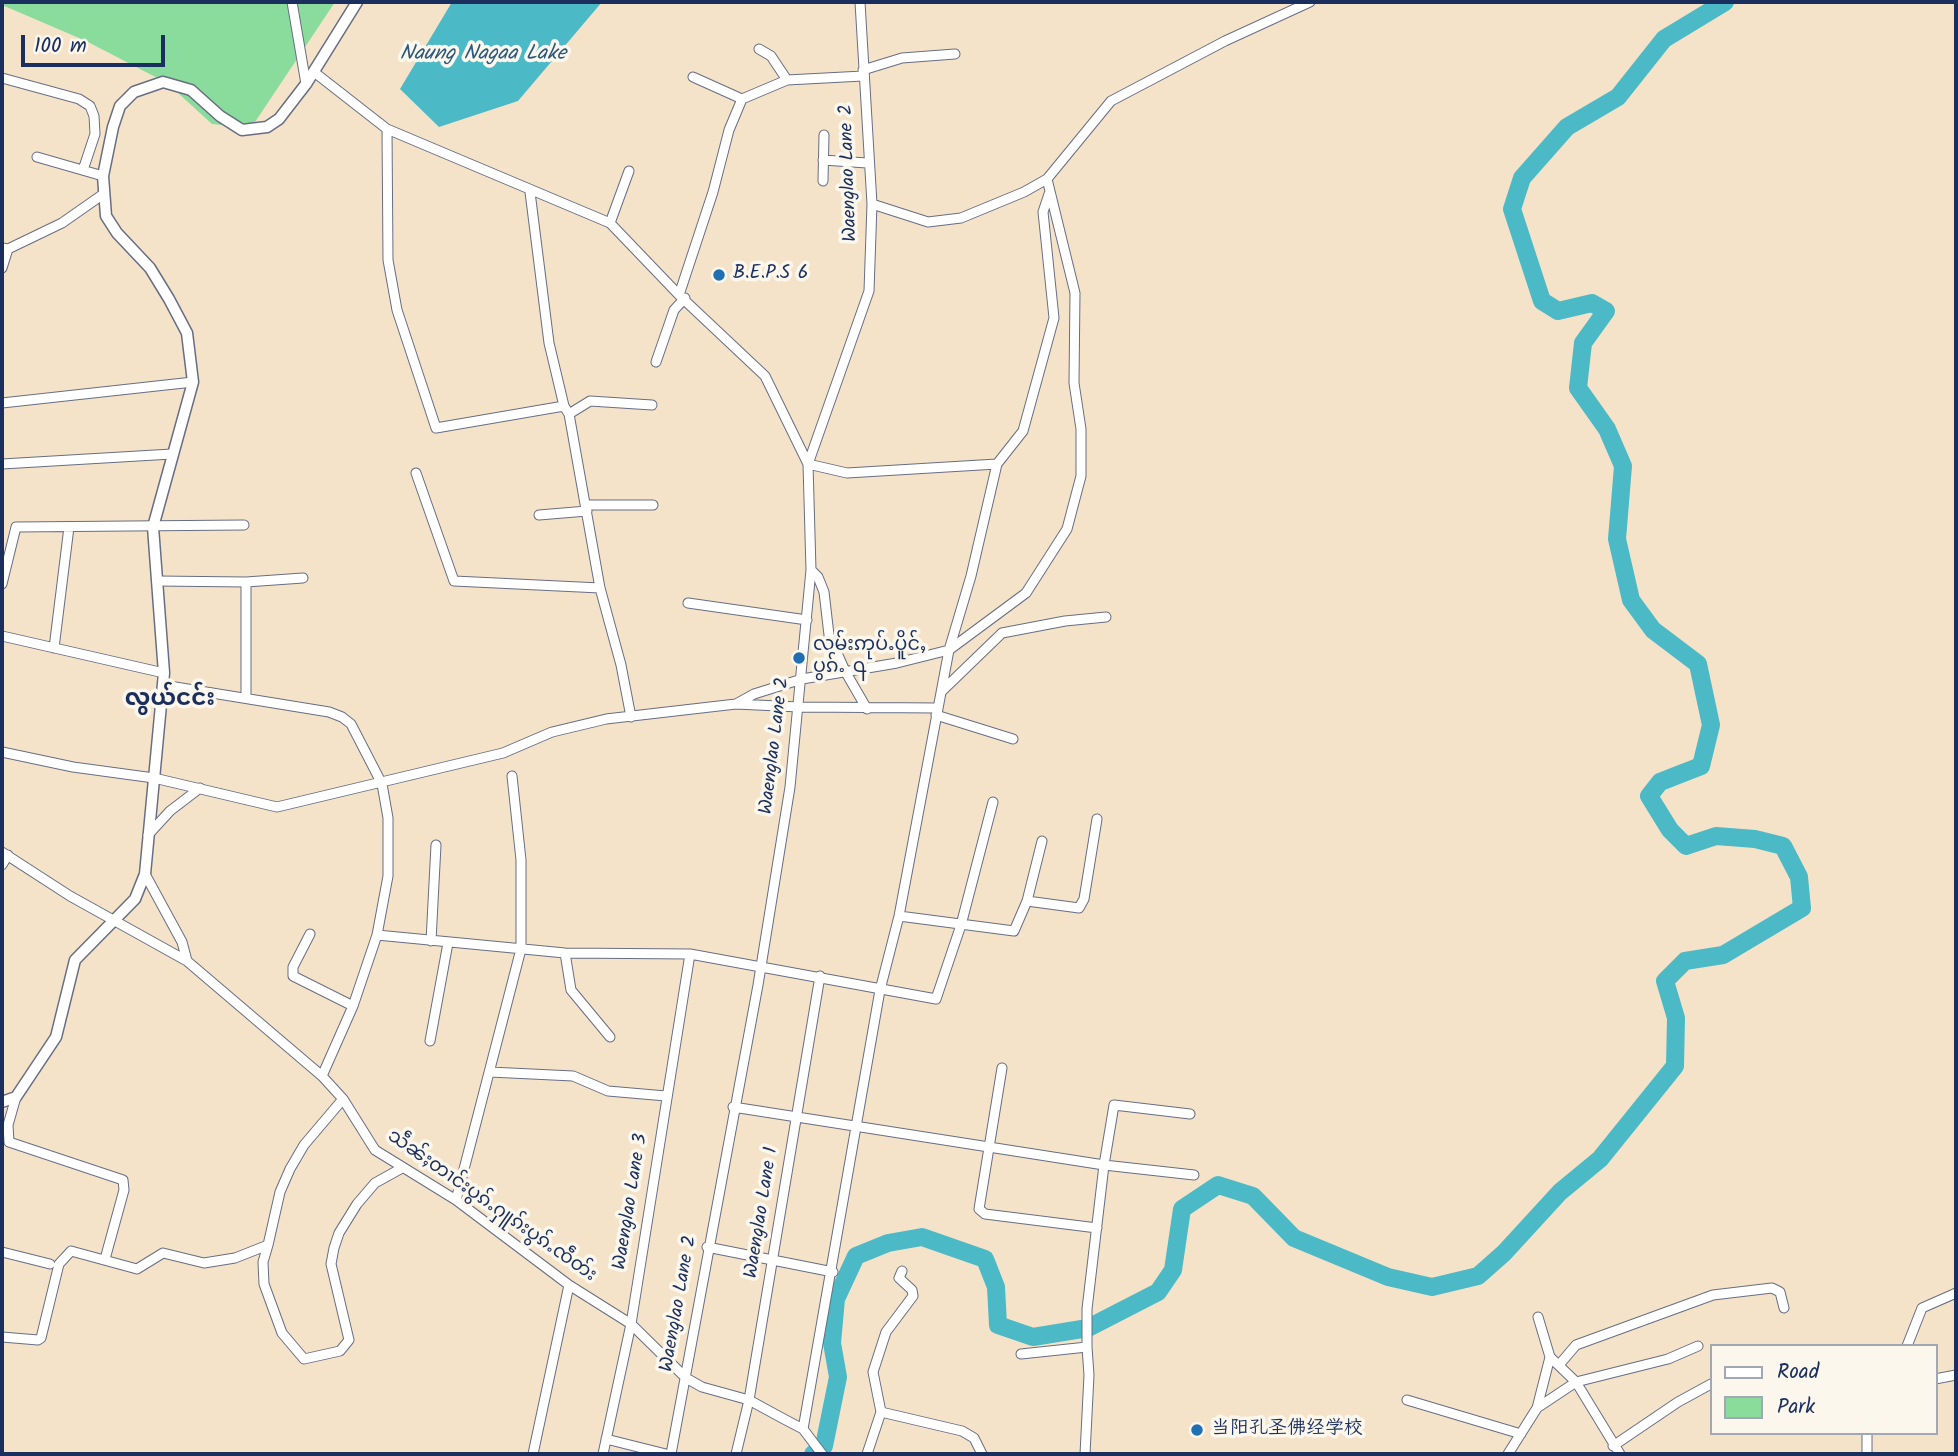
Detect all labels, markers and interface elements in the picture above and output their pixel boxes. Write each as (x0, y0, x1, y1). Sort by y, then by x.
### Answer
scale bar (24, 21, 168, 65)
text: 100 m (34, 30, 87, 63)
water label: Naung Nagaa Lake (400, 42, 566, 68)
street label: Waenglao Lane 2 (836, 104, 864, 242)
place label: B.E.P.S 6 (733, 264, 808, 286)
marker: B.E.P.S 6 (711, 267, 727, 283)
place label: လုမ်းဢုပ်ႉပိူင်ႇ ပွၵ်ႉ ႖ (813, 636, 926, 680)
marker: လုမ်းဢုပ်ႉပိူင်ႇ ပွၵ်ႉ ႖ (791, 650, 807, 666)
street label: Waenglao Lane 2 (756, 676, 796, 816)
district label: လွယ်ငင်း (125, 687, 215, 715)
street label: သဵၼ်ႈတၢင်းပွၵ်ႉႁူၵ်းပွၵ်ႉၸဵတ်း (382, 1126, 600, 1288)
street label: Waenglao Lane 3 (610, 1132, 654, 1272)
street label: Waenglao Lane 1 (741, 1146, 785, 1280)
street label: Waenglao Lane 2 (657, 1234, 703, 1374)
legend (1710, 1344, 1937, 1435)
text: Road (1777, 1356, 1819, 1389)
text: Park (1777, 1391, 1815, 1424)
place label: 当阳孔圣佛经学校 (1211, 1419, 1363, 1441)
marker: 当阳孔圣佛经学校 (1189, 1422, 1205, 1438)

